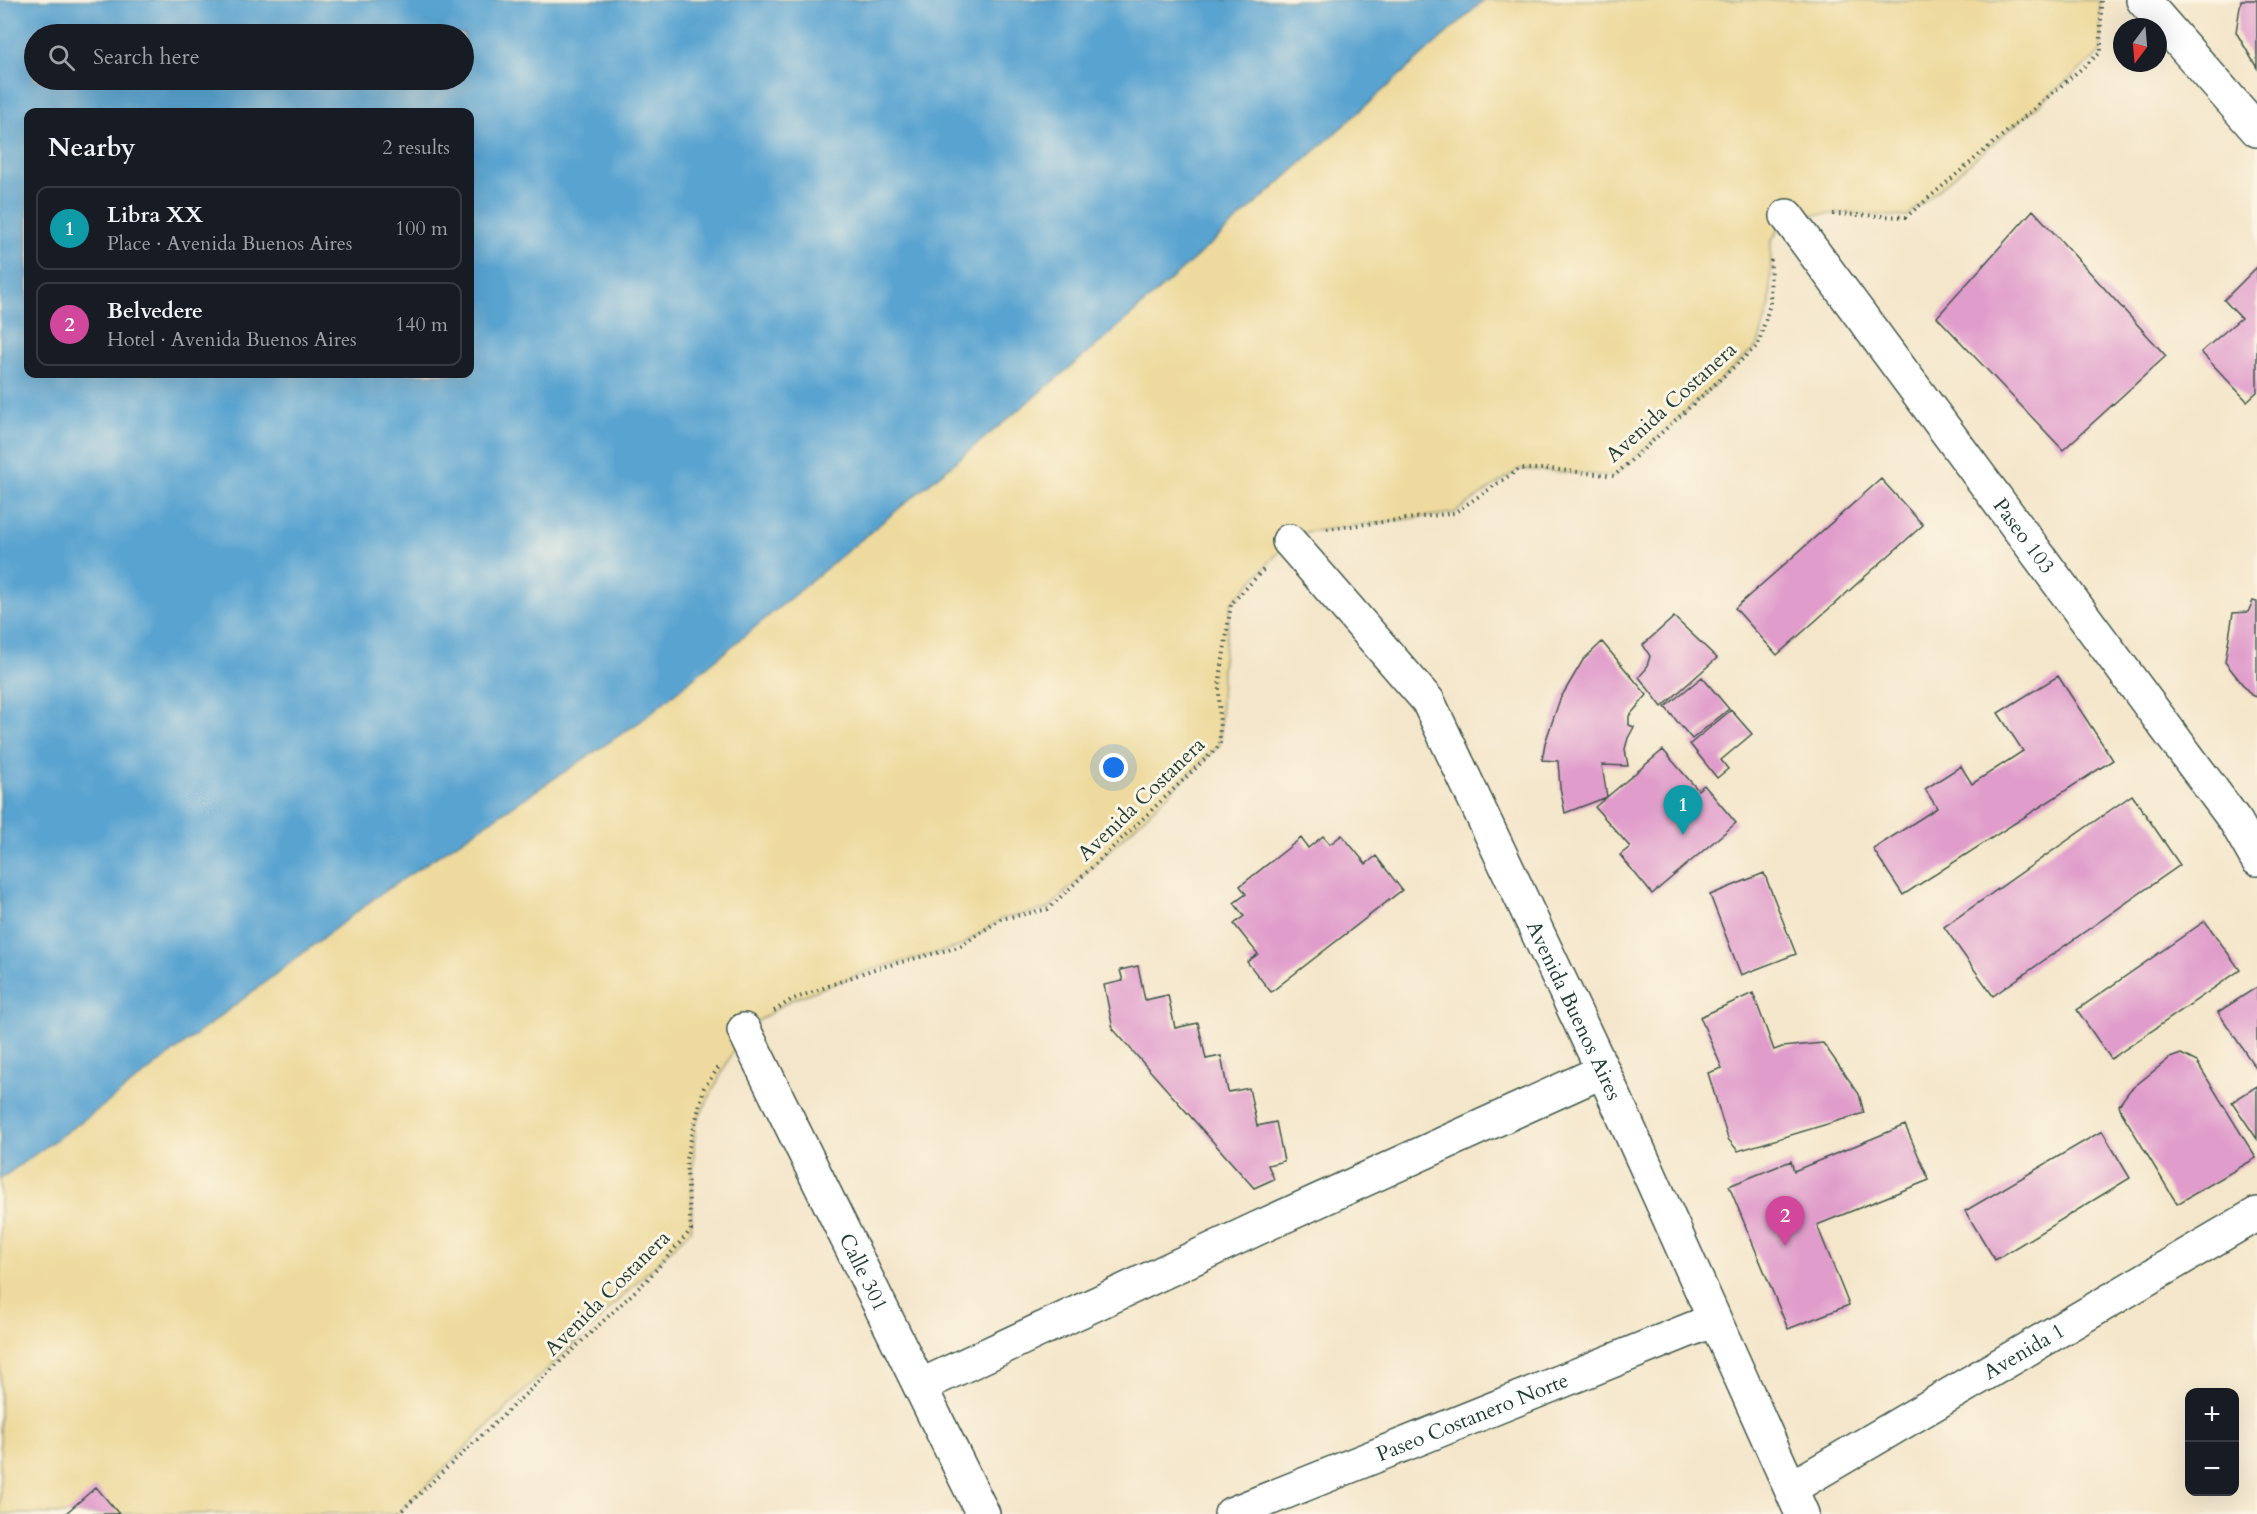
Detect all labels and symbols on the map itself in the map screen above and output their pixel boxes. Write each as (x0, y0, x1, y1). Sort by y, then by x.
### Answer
north arrow (2113, 18, 2167, 72)
street label: Avenida Costanera (1600, 336, 1743, 469)
street label: Paseo 103 (1986, 492, 2061, 580)
street label: Avenida Costanera (1071, 731, 1212, 868)
your location (1099, 753, 1128, 782)
pin: 1 (1664, 786, 1702, 835)
street label: Avenida Buenos Aires (1519, 916, 1628, 1105)
pin: 2 (1766, 1196, 1804, 1246)
street label: Avenida Costanera (538, 1224, 677, 1363)
street label: Calle 301 (832, 1229, 895, 1316)
street label: Avenida 1 (1978, 1316, 2070, 1387)
street label: Paseo Costanero Norte (1372, 1366, 1573, 1469)

